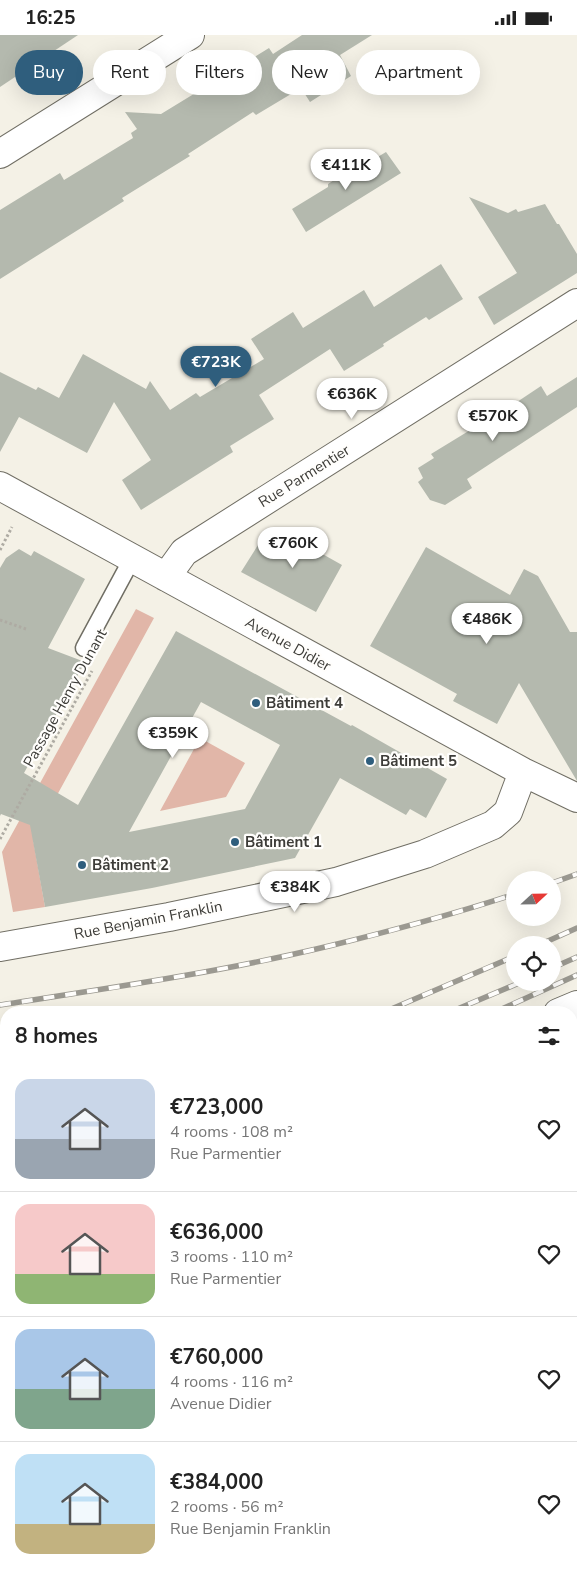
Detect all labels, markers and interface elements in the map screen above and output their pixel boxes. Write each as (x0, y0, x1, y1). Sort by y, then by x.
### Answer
text: 16:25 (25, 5, 75, 31)
chip: Buy (15, 50, 83, 95)
chip: Rent (93, 50, 166, 95)
chip: Filters (176, 50, 262, 95)
chip: New (272, 50, 346, 95)
chip: Apartment (356, 50, 480, 95)
pin: €411K (311, 149, 381, 191)
text: €411K (321, 154, 371, 176)
pin: €723K (181, 345, 251, 388)
text: €723K (191, 351, 241, 373)
pin: €636K (317, 377, 387, 420)
text: €636K (327, 383, 377, 405)
pin: €570K (458, 399, 528, 442)
text: €570K (468, 405, 518, 427)
street label: Rue Parmentier (255, 440, 354, 512)
pin: €760K (258, 527, 328, 569)
text: €760K (268, 532, 318, 554)
pin: €486K (452, 603, 522, 645)
text: €486K (462, 608, 512, 630)
street label: Avenue Didier (242, 612, 335, 676)
street label: Passage Henry Dunant (19, 625, 112, 771)
place label: Bâtiment 4 (266, 693, 343, 713)
marker: Bâtiment 4 (250, 697, 262, 709)
pin: €359K (138, 717, 208, 759)
text: €359K (148, 722, 198, 744)
place label: Bâtiment 5 (380, 751, 457, 771)
marker: Bâtiment 5 (364, 755, 376, 767)
place label: Bâtiment 1 (245, 832, 322, 852)
marker: Bâtiment 1 (229, 836, 241, 848)
place label: Bâtiment 2 (92, 855, 169, 875)
marker: Bâtiment 2 (76, 859, 88, 871)
pin: €384K (260, 871, 330, 913)
north arrow (506, 871, 561, 926)
map controls (506, 871, 561, 991)
text: €384K (270, 876, 320, 898)
street label: Rue Benjamin Franklin (72, 896, 224, 944)
button: locate (506, 936, 561, 991)
text: 8 homes (15, 1022, 98, 1050)
icon: filters (535, 1022, 563, 1050)
text: €723,000 (170, 1093, 263, 1121)
icon: home (55, 1099, 115, 1159)
icon: heart (535, 1115, 563, 1143)
text: 4 rooms · 108 m² (170, 1121, 293, 1143)
text: Rue Parmentier (170, 1143, 281, 1165)
text: €636,000 (170, 1218, 263, 1246)
icon: home (55, 1224, 115, 1284)
icon: heart (535, 1240, 563, 1268)
text: 3 rooms · 110 m² (170, 1246, 293, 1268)
text: Rue Parmentier (170, 1268, 281, 1290)
text: €760,000 (170, 1343, 263, 1371)
icon: home (55, 1349, 115, 1409)
icon: heart (535, 1365, 563, 1393)
text: 4 rooms · 116 m² (170, 1371, 293, 1393)
text: Avenue Didier (170, 1393, 271, 1415)
text: €384,000 (170, 1468, 263, 1496)
icon: home (55, 1474, 115, 1534)
icon: heart (535, 1490, 563, 1518)
text: 2 rooms · 56 m² (170, 1496, 283, 1518)
text: Rue Benjamin Franklin (170, 1518, 331, 1540)

